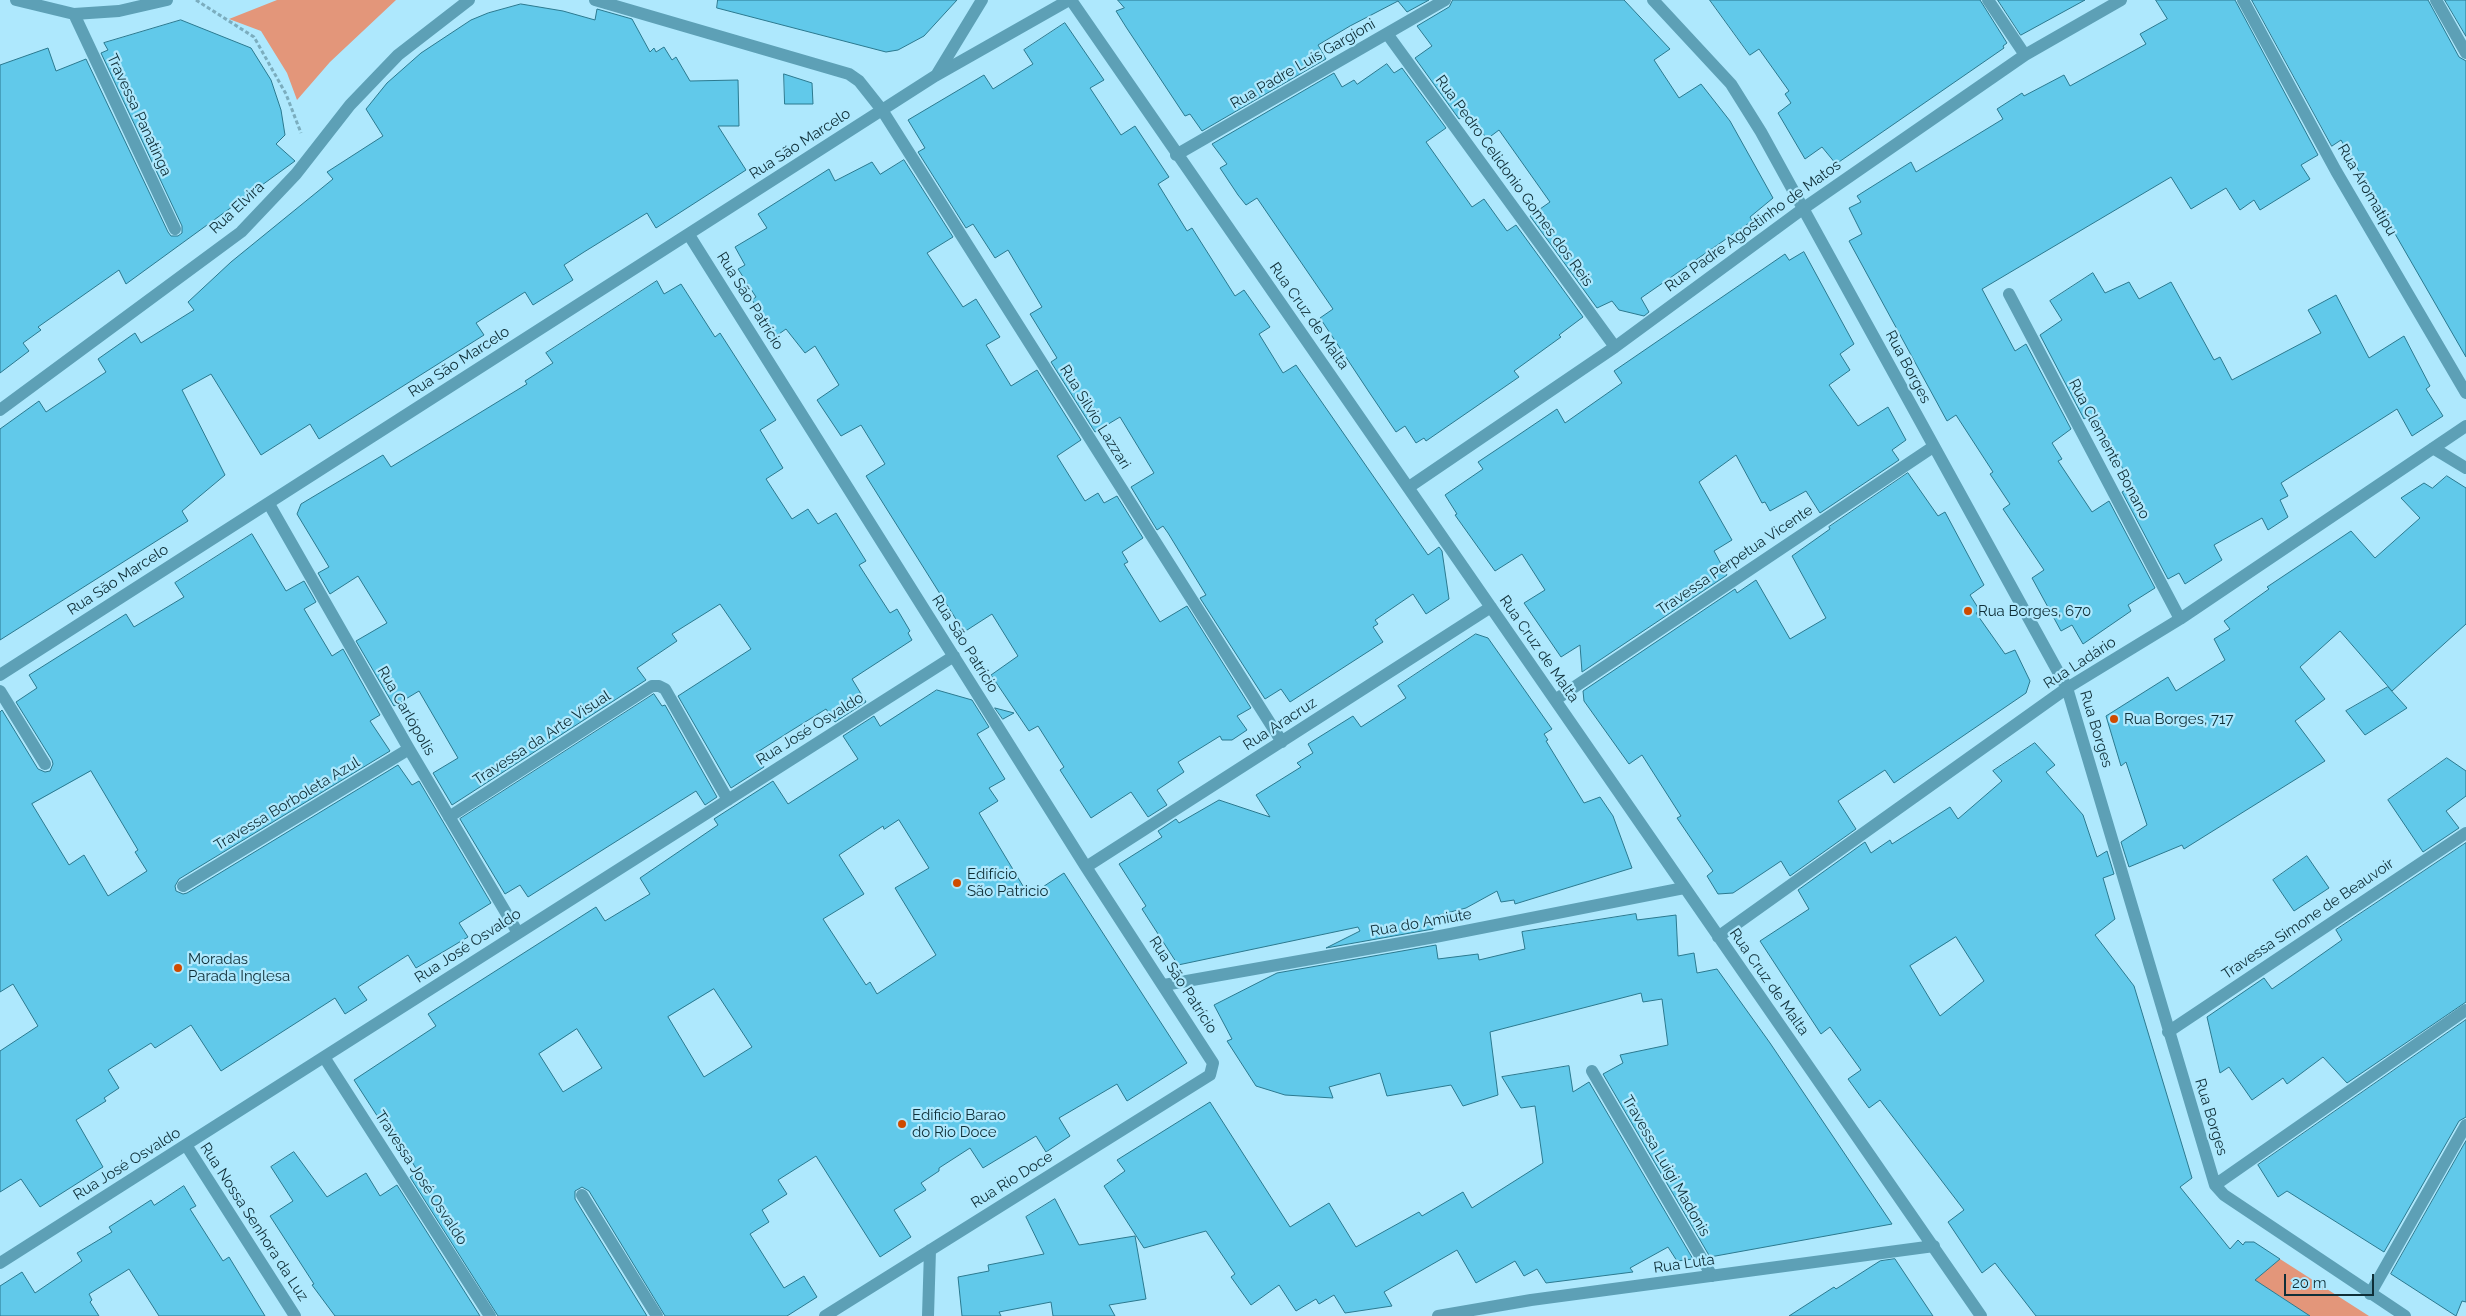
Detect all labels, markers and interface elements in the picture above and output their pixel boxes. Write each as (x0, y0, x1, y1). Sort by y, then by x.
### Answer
street label: Rua Padre Luís Gargioni (1227, 15, 1379, 113)
street label: Travessa Panatinga (103, 51, 175, 179)
street label: Rua Pedro Celidonio Gomes dos Reis (1431, 72, 1597, 290)
street label: Rua São Marcelo (746, 105, 854, 183)
street label: Rua Aromatipu (2333, 141, 2401, 239)
street label: Rua Padre Agostinho de Matos (1662, 156, 1844, 296)
street label: Rua Elvira (206, 178, 268, 238)
street label: Rua São Patrício (713, 249, 787, 353)
street label: Rua Cruz de Malta (1265, 259, 1353, 373)
street label: Rua São Marcelo (405, 323, 513, 401)
street label: Rua Borges (1881, 328, 1935, 406)
street label: Rua Silvio Lazzari (1056, 362, 1134, 472)
street label: Rua Clemente Bonano (2064, 376, 2154, 522)
street label: Travessa Perpetua Vicente (1654, 501, 1816, 619)
street label: Rua São Marcelo (64, 541, 172, 619)
street label: Rua São Patrício (928, 592, 1002, 696)
street label: Rua Cruz de Malta (1495, 592, 1583, 706)
place label: Rua Borges, 670 (1978, 602, 2091, 620)
marker: Rua Borges, 670 (1962, 605, 1974, 617)
street label: Rua Ladário (2041, 633, 2119, 693)
street label: Rua Carlópolis (373, 663, 439, 759)
street label: Travessa da Arte Visual (470, 687, 614, 789)
street label: Rua Borges (2076, 688, 2116, 770)
street label: Rua José Osvaldo (753, 689, 867, 769)
street label: Rua Aracruz (1240, 694, 1320, 754)
place label: Rua Borges, 717 (2124, 710, 2233, 728)
marker: Rua Borges, 717 (2108, 713, 2120, 725)
street label: Travessa Borboleta Azul (211, 753, 363, 855)
street label: Travessa Simone de Beauvoir (2219, 855, 2397, 983)
place label: Edifício São Patricio (967, 865, 1048, 900)
marker: Edifício São Patricio (951, 877, 963, 889)
street label: Rua José Osvaldo (411, 905, 525, 987)
street label: Rua do Amiute (1369, 905, 1473, 941)
street label: Rua Cruz de Malta (1725, 925, 1813, 1039)
street label: Rua São Patrício (1145, 933, 1221, 1037)
place label: Moradas Parada Inglesa (188, 950, 290, 985)
marker: Moradas Parada Inglesa (172, 962, 184, 974)
street label: Rua Borges (2191, 1076, 2231, 1158)
street label: Travessa Luigi Madonis (1618, 1092, 1714, 1240)
place label: Edificio Barao do Rio Doce (912, 1106, 1006, 1141)
street label: Travessa José Osvaldo (371, 1107, 471, 1249)
marker: Edificio Barao do Rio Doce (896, 1118, 908, 1130)
street label: Rua José Osvaldo (70, 1124, 184, 1204)
street label: Rua Nossa Senhora da Luz (196, 1139, 312, 1305)
street label: Rua Rio Doce (968, 1148, 1056, 1212)
street label: Rua Luta (1652, 1251, 1716, 1277)
scale bar (2286, 1264, 2376, 1296)
text: 20 m (2292, 1274, 2327, 1292)

